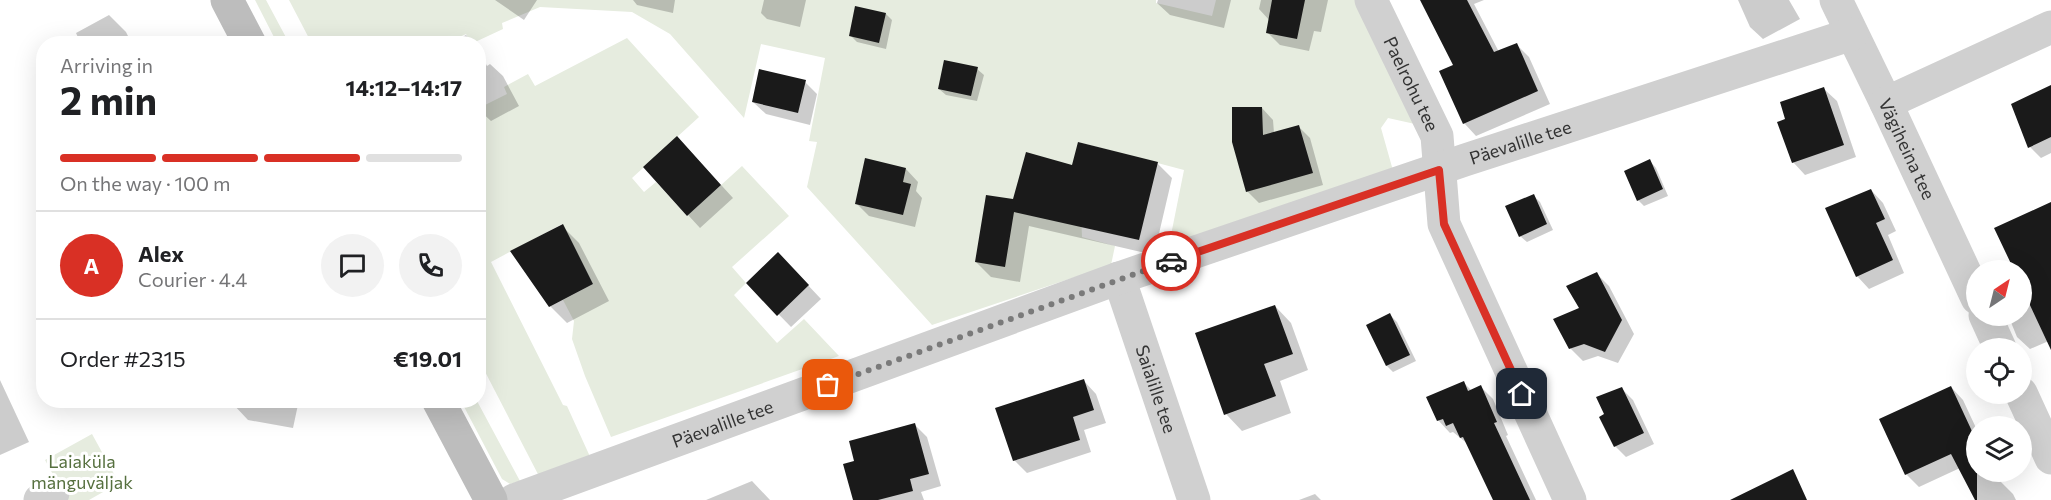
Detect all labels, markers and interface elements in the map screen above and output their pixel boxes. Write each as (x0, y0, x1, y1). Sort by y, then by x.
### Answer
street label: Paelrohu tee (1379, 33, 1444, 135)
text: Arriving in (60, 53, 153, 77)
text: 14:12–14:17 (345, 74, 462, 101)
text: 2 min (60, 75, 157, 123)
street label: Vägiheina tee (1874, 95, 1940, 203)
street label: Päevalille tee (1466, 115, 1574, 169)
text: On the way · 100 m (60, 171, 230, 195)
courier (1141, 231, 1201, 291)
button: chat (321, 234, 384, 297)
button: phone (399, 234, 462, 297)
text: Alex (138, 240, 184, 267)
icon: car (1155, 245, 1188, 278)
text: A (84, 252, 99, 279)
north arrow (1966, 260, 2032, 326)
map controls (1966, 260, 2032, 482)
text: Courier · 4.4 (138, 267, 247, 291)
button: locate (1966, 338, 2032, 404)
street label: Saialille tee (1131, 342, 1182, 436)
text: Order #2315 (60, 345, 186, 372)
text: €19.01 (393, 345, 462, 372)
pin (802, 359, 853, 410)
icon: bag (811, 368, 844, 401)
pin (1496, 368, 1547, 419)
icon: home (1505, 377, 1538, 410)
street label: Päevalille tee (669, 395, 776, 452)
button: layers (1966, 416, 2032, 482)
park label: Laiaküla mänguväljak (31, 450, 133, 493)

